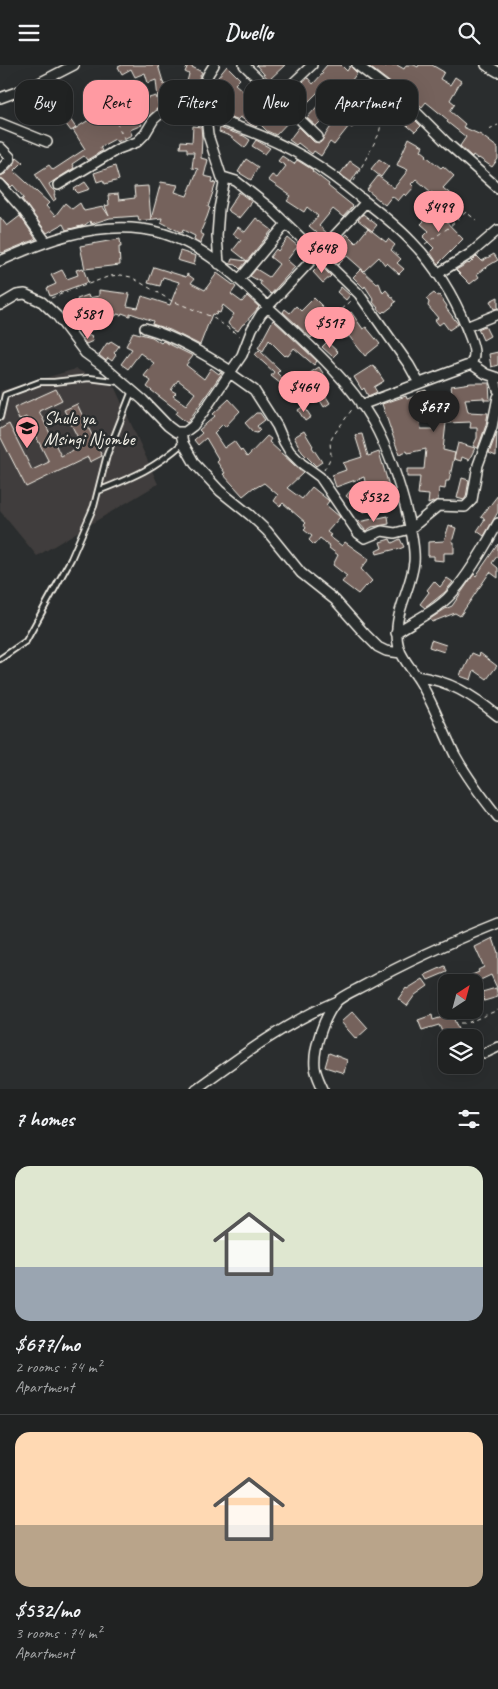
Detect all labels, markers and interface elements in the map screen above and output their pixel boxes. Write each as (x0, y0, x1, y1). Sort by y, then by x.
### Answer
icon: menu (15, 19, 43, 47)
text: Dwello (225, 19, 273, 47)
icon: search (455, 19, 483, 47)
chip: Buy (15, 80, 73, 125)
chip: Rent (83, 80, 149, 125)
chip: Filters (159, 80, 234, 125)
chip: New (244, 80, 306, 125)
chip: Apartment (316, 80, 418, 125)
pin: $499 (409, 191, 469, 233)
text: $499 (425, 197, 453, 217)
pin: $648 (292, 231, 352, 274)
text: $648 (307, 238, 337, 258)
pin: $581 (58, 297, 118, 340)
text: $581 (74, 304, 102, 324)
pin: $517 (300, 307, 360, 349)
text: $517 (316, 313, 344, 333)
pin: $464 (274, 371, 334, 413)
text: $464 (289, 377, 319, 397)
pin: $677 (404, 391, 464, 433)
text: $677 (419, 397, 449, 417)
place label: Shule ya Msingi Njombe (44, 407, 136, 450)
school or university icon: Shule ya Msingi Njombe (14, 415, 40, 449)
pin: $532 (344, 481, 404, 523)
text: $532 (360, 487, 388, 507)
north arrow (438, 974, 482, 1019)
map controls (438, 974, 483, 1074)
button: layers (438, 1029, 483, 1074)
icon: filters (455, 1105, 483, 1133)
text: 7 homes (15, 1106, 74, 1132)
icon: home (204, 1199, 294, 1289)
text: $677/mo (15, 1331, 80, 1357)
text: 2 rooms · 74 m² (15, 1357, 101, 1377)
text: Apartment (15, 1377, 74, 1397)
icon: home (204, 1464, 294, 1554)
text: $532/mo (15, 1597, 79, 1623)
text: 3 rooms · 74 m² (15, 1623, 101, 1643)
text: Apartment (15, 1643, 74, 1663)

